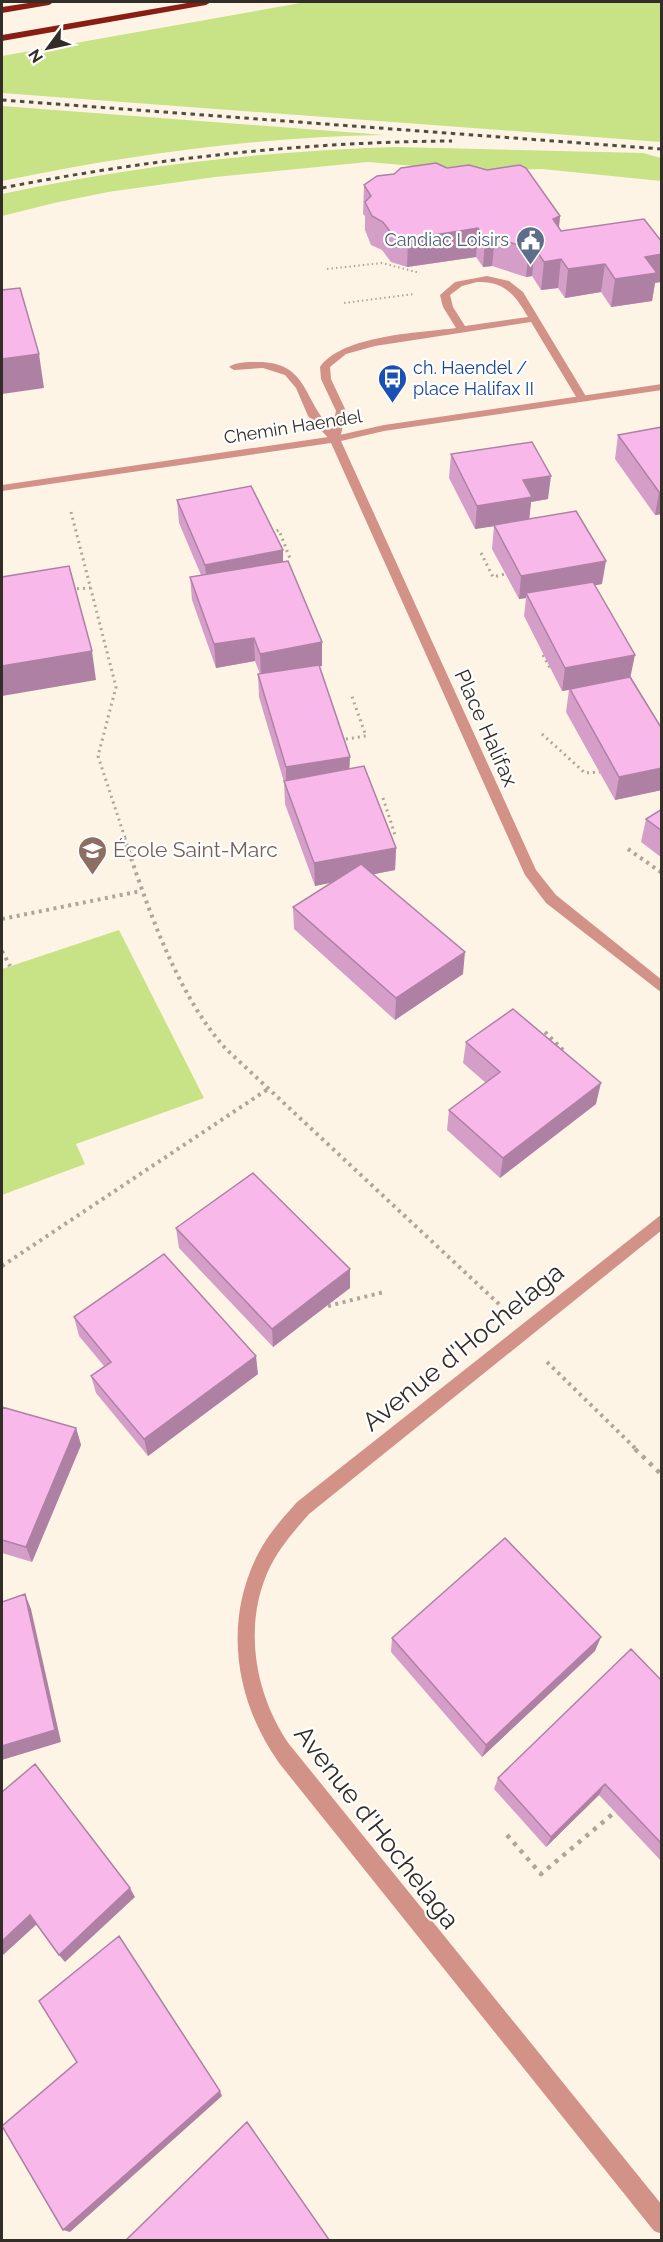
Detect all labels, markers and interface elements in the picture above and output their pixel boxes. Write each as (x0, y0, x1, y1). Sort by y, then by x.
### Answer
north arrow (18, 18, 78, 78)
text: N (25, 46, 47, 66)
public building icon: Candiac Loisirs (514, 224, 546, 266)
place label: Candiac Loisirs (384, 229, 509, 250)
place label: ch. Haendel / place Halifax II (413, 357, 534, 399)
bus stop icon: ch. Haendel / place Halifax II (376, 362, 408, 404)
street label: Chemin Haendel (222, 405, 364, 448)
street label: Place Halifax (450, 665, 524, 791)
school or university icon: École Saint-Marc (76, 834, 108, 876)
place label: École Saint-Marc (113, 837, 278, 862)
street label: Avenue d'Hochelaga (357, 1257, 569, 1437)
street label: Avenue d'Hochelaga (288, 1719, 466, 1935)

